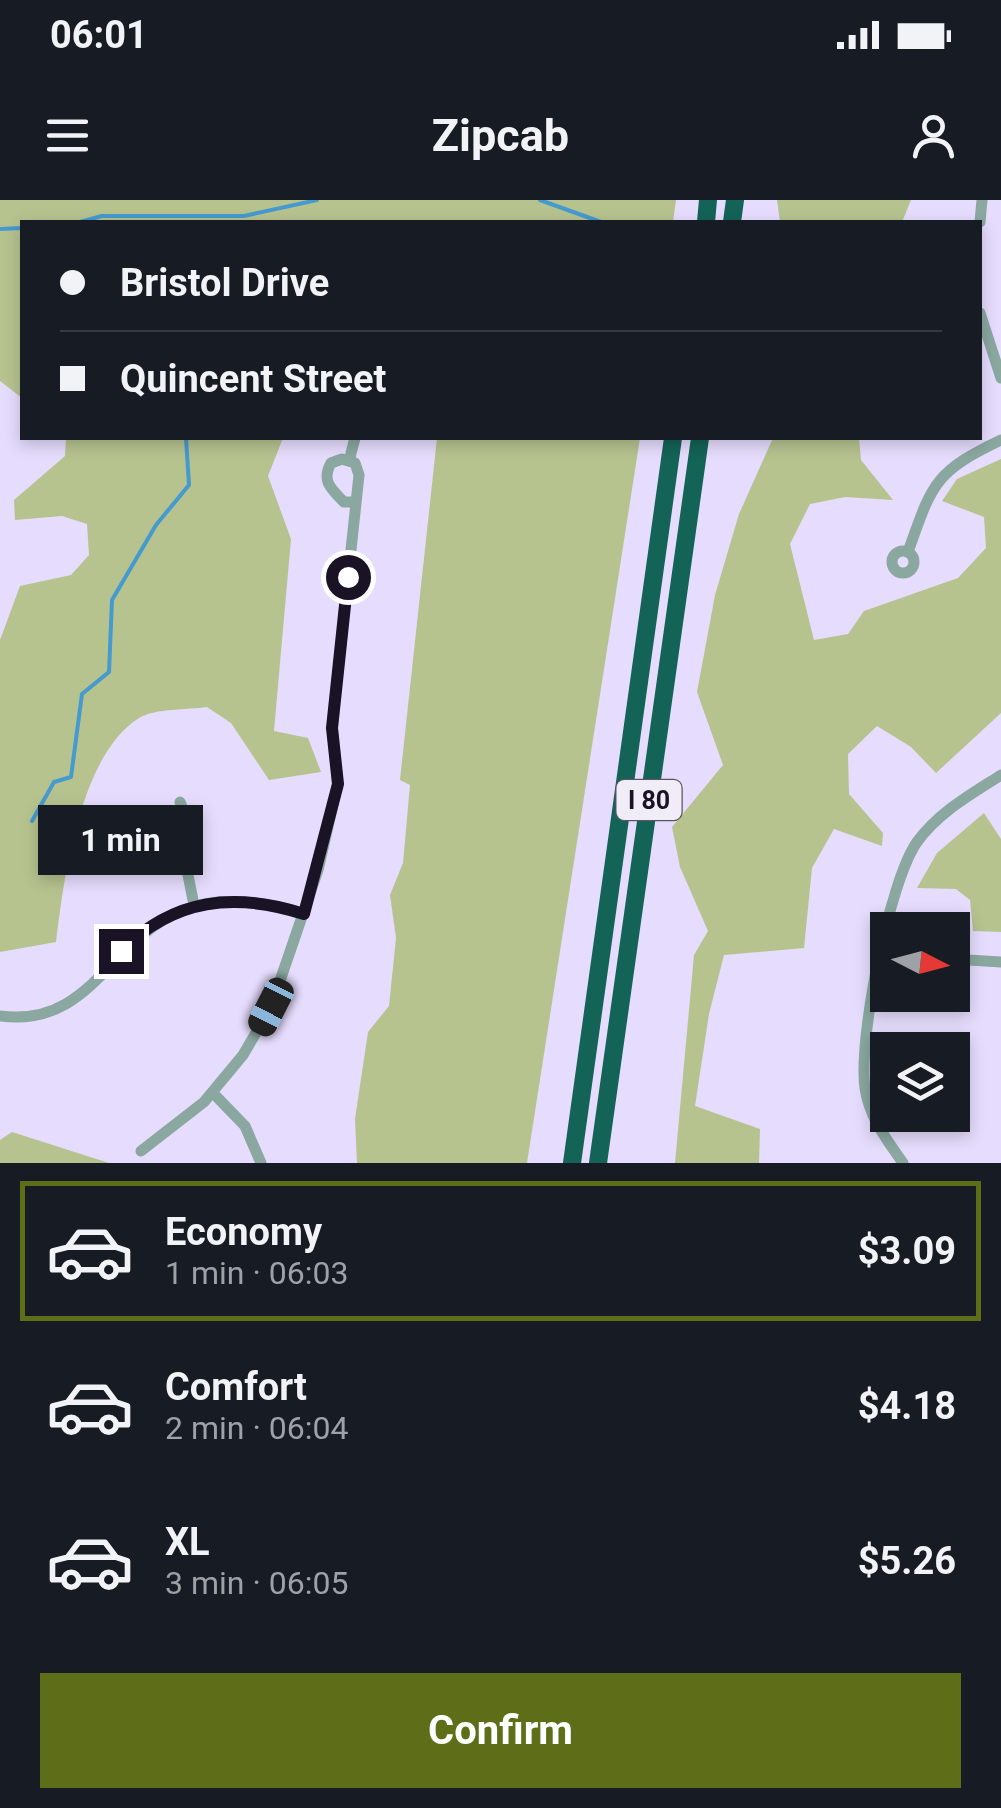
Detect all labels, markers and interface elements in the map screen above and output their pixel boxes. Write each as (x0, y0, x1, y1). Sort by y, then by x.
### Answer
text: 06:01 (50, 13, 148, 57)
icon: menu (40, 108, 95, 163)
icon: person (906, 108, 961, 163)
text: Zipcab (432, 109, 569, 162)
text: Bristol Drive (120, 261, 329, 305)
text: Quincent Street (120, 357, 386, 401)
route start (326, 555, 371, 600)
road number: I 80 (616, 780, 682, 820)
callout: 1 min (38, 806, 204, 876)
text: 1 min (80, 821, 161, 859)
north arrow (870, 912, 970, 1012)
map controls (870, 912, 970, 1132)
route end (99, 929, 144, 974)
car (244, 973, 298, 1041)
button: layers (870, 1032, 970, 1132)
icon: car (45, 1206, 135, 1296)
text: Economy (165, 1210, 322, 1254)
text: $3.09 (858, 1229, 956, 1273)
text: 1 min · 06:03 (165, 1254, 348, 1292)
icon: car (45, 1361, 135, 1451)
text: Comfort (165, 1365, 307, 1409)
text: $4.18 (858, 1384, 956, 1428)
text: 2 min · 06:04 (165, 1409, 348, 1447)
icon: car (45, 1516, 135, 1606)
text: XL (165, 1520, 210, 1564)
text: $5.26 (858, 1539, 956, 1583)
text: 3 min · 06:05 (165, 1564, 348, 1602)
button: Confirm (40, 1673, 961, 1788)

